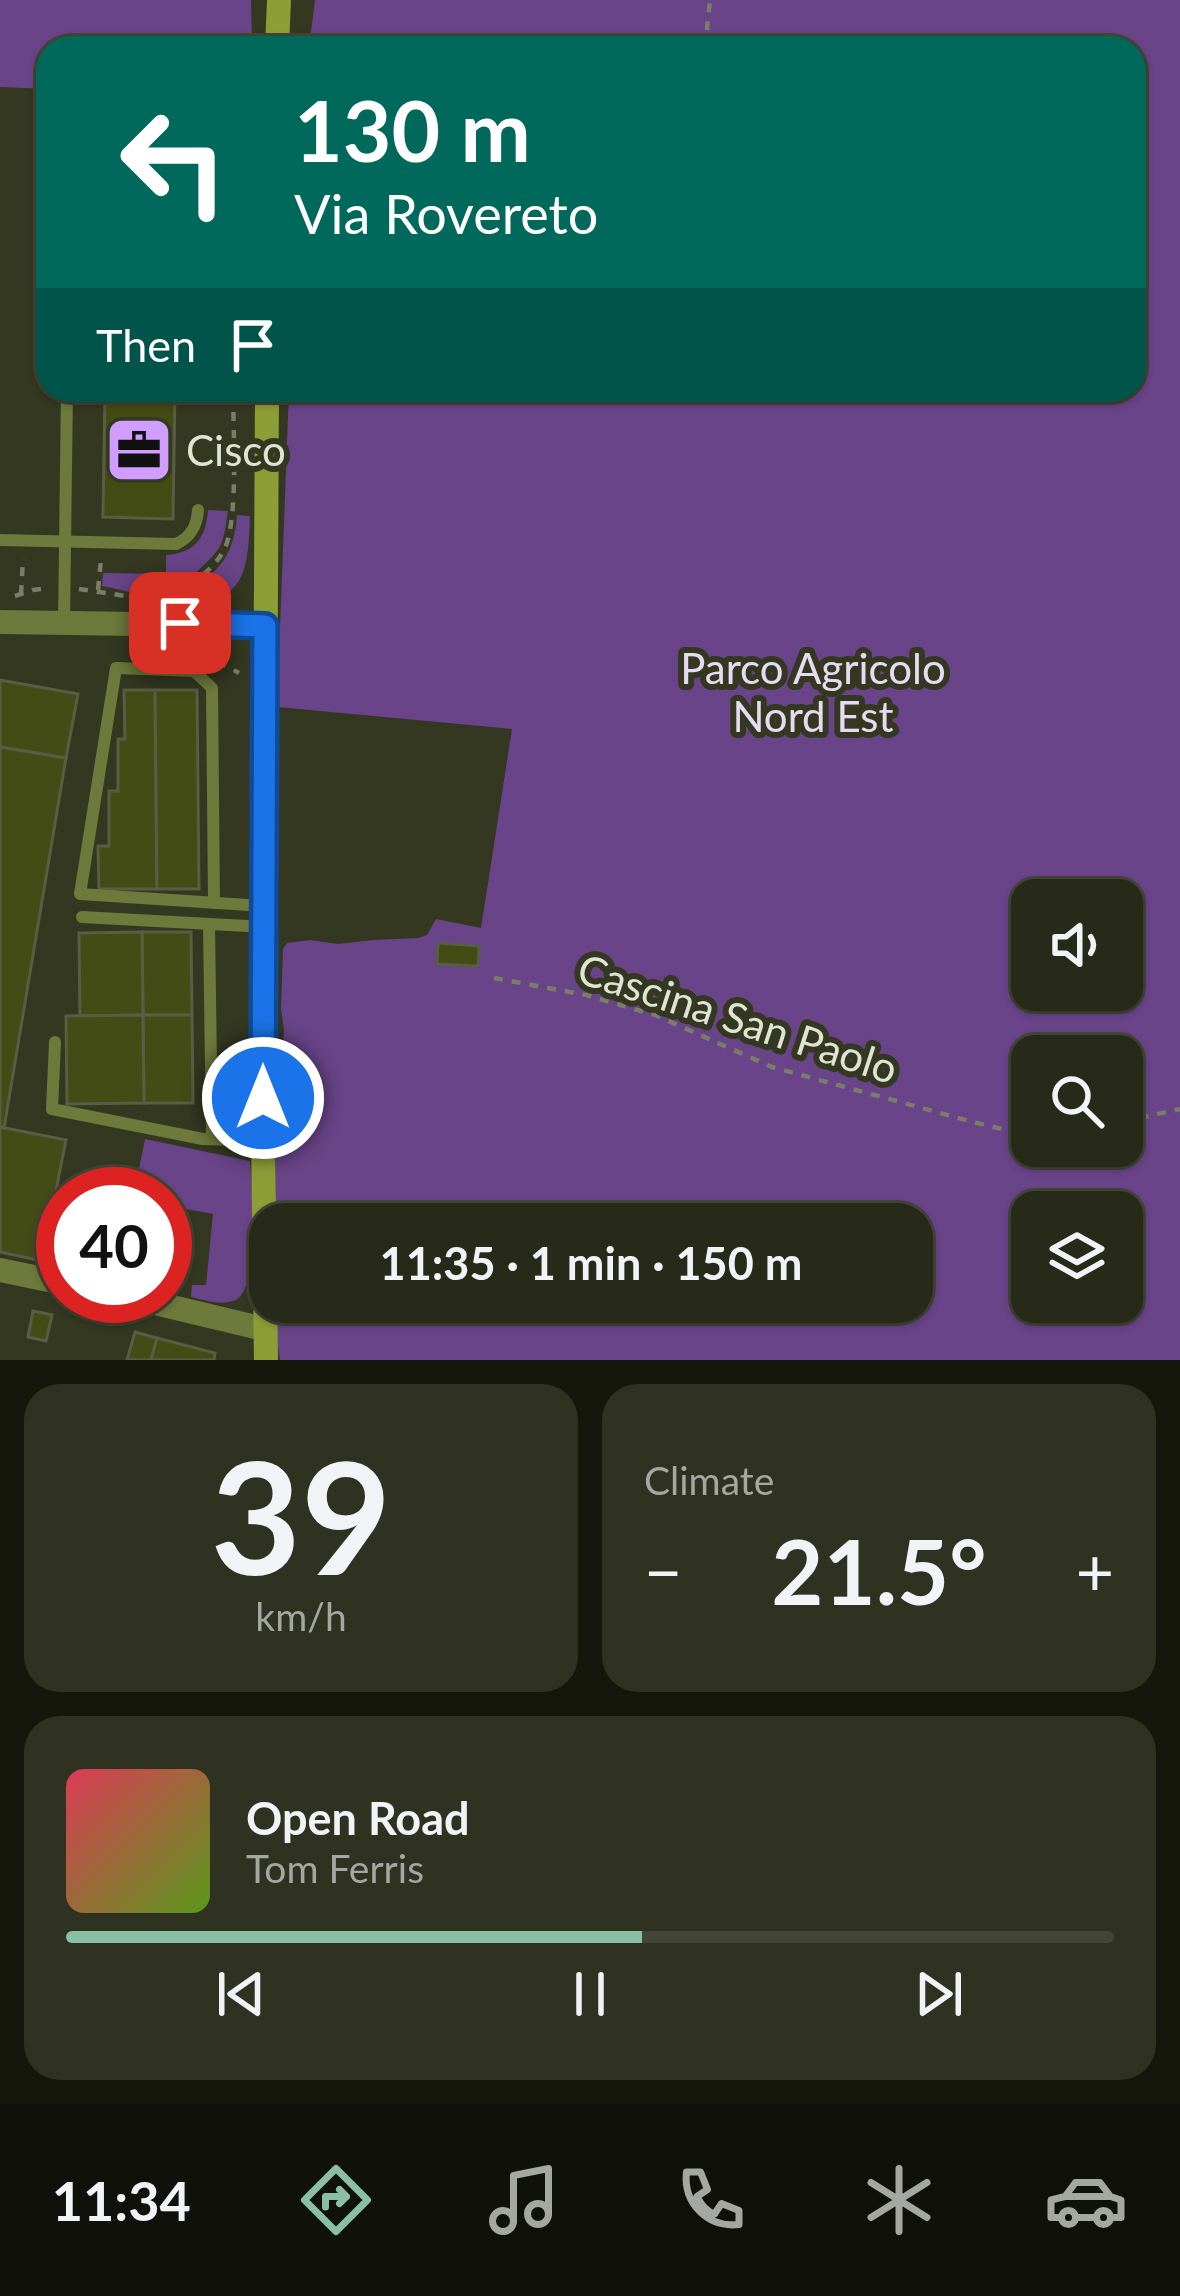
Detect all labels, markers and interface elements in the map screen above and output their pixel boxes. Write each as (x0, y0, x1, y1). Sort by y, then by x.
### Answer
text: 130 m (294, 79, 531, 180)
icon: left (96, 84, 252, 240)
text: Via Rovereto (294, 181, 598, 246)
icon: arrive (220, 312, 286, 378)
text: Then (96, 318, 196, 372)
office icon: Cisco (104, 415, 174, 485)
place label: Cisco (186, 425, 286, 475)
pin (129, 572, 231, 674)
icon: arrive (147, 590, 213, 656)
park label: Parco Agricolo Nord Est (680, 643, 946, 741)
map controls (1011, 879, 1143, 1323)
button: sound (1011, 879, 1143, 1011)
street label: Cascina San Paolo (572, 943, 904, 1093)
position arrow (200, 1035, 326, 1161)
button: search (1011, 1035, 1143, 1167)
speed limit sign: 40 (36, 1167, 192, 1323)
button: layers (1011, 1191, 1143, 1323)
text: 11:35 · 1 min · 150 m (380, 1236, 802, 1290)
text: 39 (211, 1421, 391, 1608)
text: Climate (644, 1457, 774, 1503)
text: 21.5° (771, 1516, 987, 1624)
text: − (644, 1531, 682, 1610)
text: + (1076, 1531, 1114, 1610)
text: km/h (255, 1593, 347, 1639)
text: Open Road (246, 1791, 470, 1845)
text: Tom Ferris (246, 1845, 424, 1891)
icon: previous (208, 1961, 274, 2027)
icon: pause (557, 1961, 623, 2027)
icon: next (906, 1961, 972, 2027)
icon: directions (294, 2158, 378, 2242)
icon: music (482, 2158, 566, 2242)
icon: phone (669, 2158, 753, 2242)
icon: climate (857, 2158, 941, 2242)
icon: car (1044, 2158, 1128, 2242)
text: 11:34 (52, 2168, 191, 2233)

